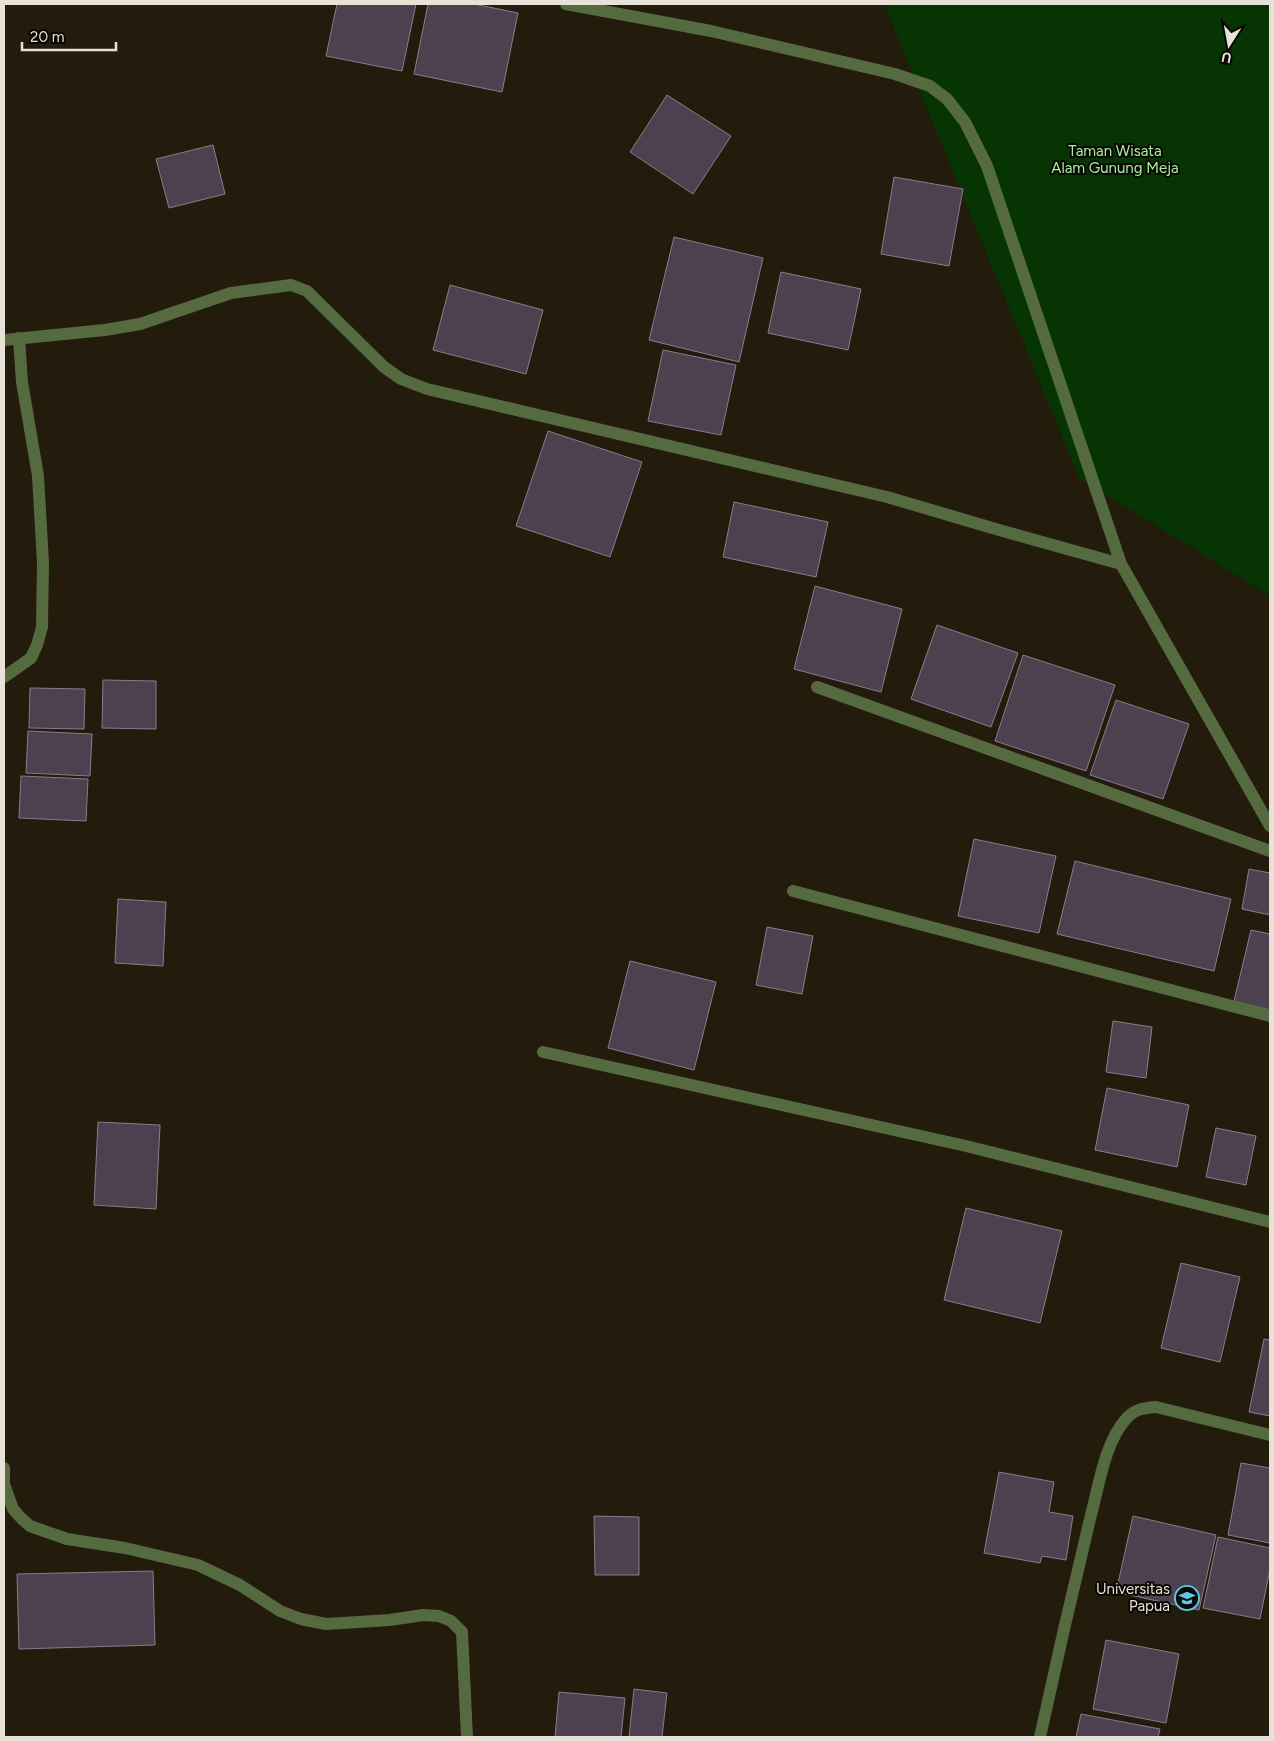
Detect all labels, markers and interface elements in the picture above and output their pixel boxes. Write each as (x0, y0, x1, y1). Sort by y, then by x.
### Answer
scale bar (22, 20, 116, 52)
north arrow (1204, 20, 1254, 70)
text: 20 m (30, 28, 64, 46)
text: U (1220, 48, 1233, 67)
park label: Taman Wisata Alam Gunung Meja (1051, 142, 1179, 177)
place label: Universitas Papua (1096, 1580, 1170, 1615)
school or university icon: Universitas Papua (1174, 1585, 1200, 1611)

